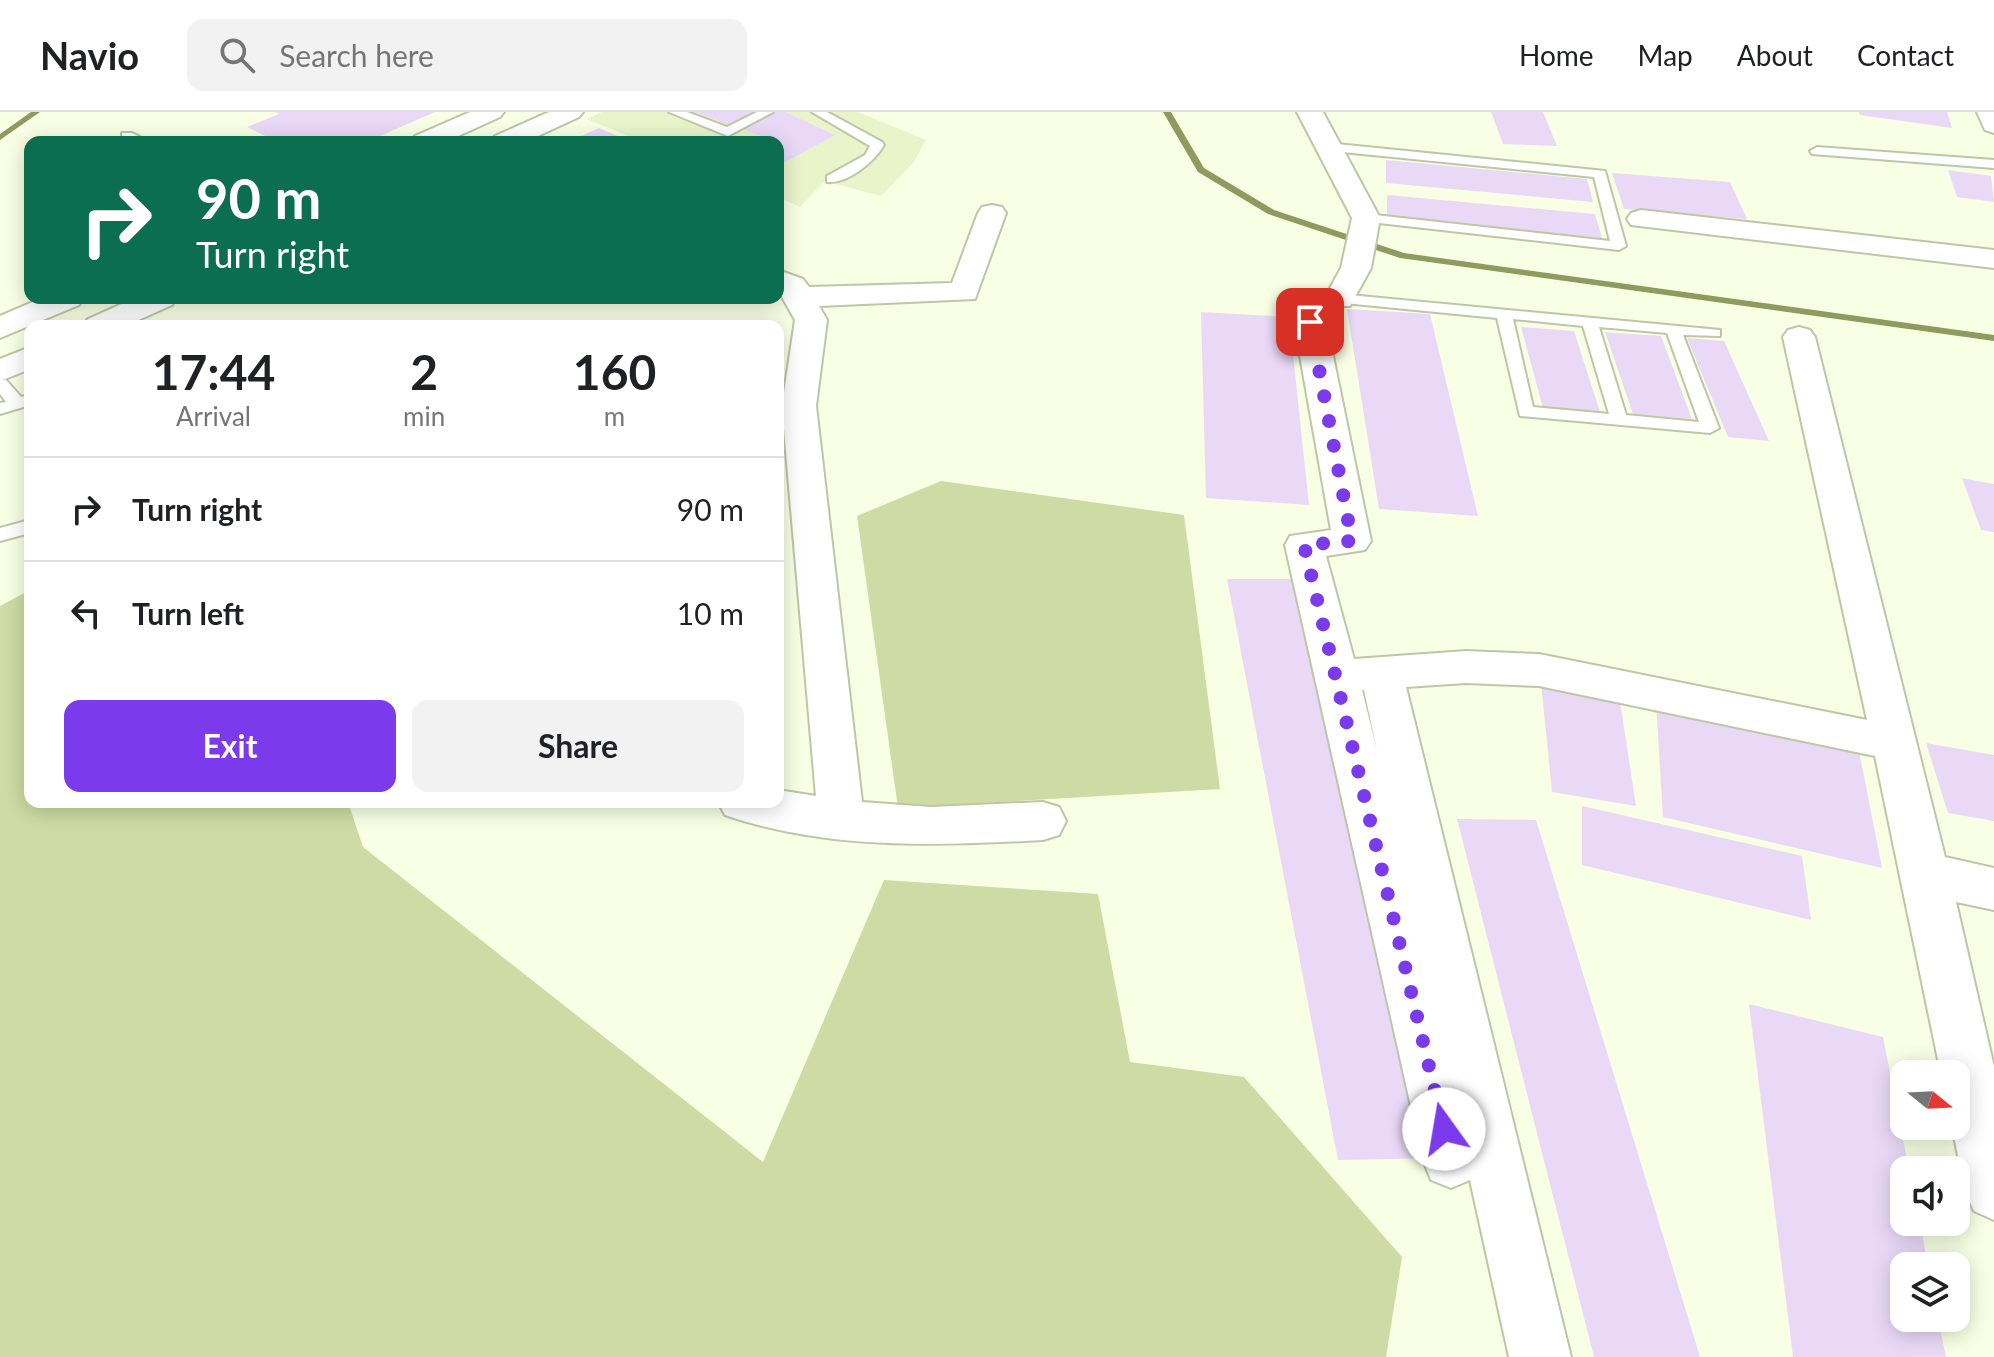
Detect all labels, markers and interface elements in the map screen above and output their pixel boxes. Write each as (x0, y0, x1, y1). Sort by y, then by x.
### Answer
search box (187, 19, 747, 91)
text: Navio (40, 32, 139, 78)
icon: search (215, 33, 259, 77)
text: Search here (279, 37, 434, 73)
text: Home (1519, 38, 1594, 72)
text: Map (1638, 38, 1693, 72)
text: About (1737, 38, 1813, 72)
text: Contact (1857, 38, 1954, 72)
text: 90 m (196, 164, 321, 231)
icon: right (64, 168, 168, 272)
text: Turn right (196, 232, 349, 276)
pin (1276, 288, 1344, 356)
icon: arrive (1288, 300, 1332, 344)
text: 17:44 (152, 343, 275, 400)
text: 2 (410, 343, 438, 400)
text: 160 (573, 343, 656, 400)
text: Arrival (176, 400, 251, 432)
text: min (403, 400, 445, 432)
text: m (604, 400, 625, 432)
icon: right (64, 487, 108, 531)
text: Turn right (132, 491, 262, 527)
text: 90 m (677, 491, 744, 527)
icon: left (64, 591, 108, 635)
text: Turn left (132, 595, 244, 631)
text: 10 m (677, 595, 744, 631)
button: Exit (64, 700, 396, 792)
button: Share (412, 700, 744, 792)
north arrow (1890, 1060, 1970, 1140)
map controls (1890, 1060, 1970, 1332)
position arrow (1402, 1087, 1486, 1171)
button: sound (1890, 1156, 1970, 1236)
button: layers (1890, 1252, 1970, 1332)

